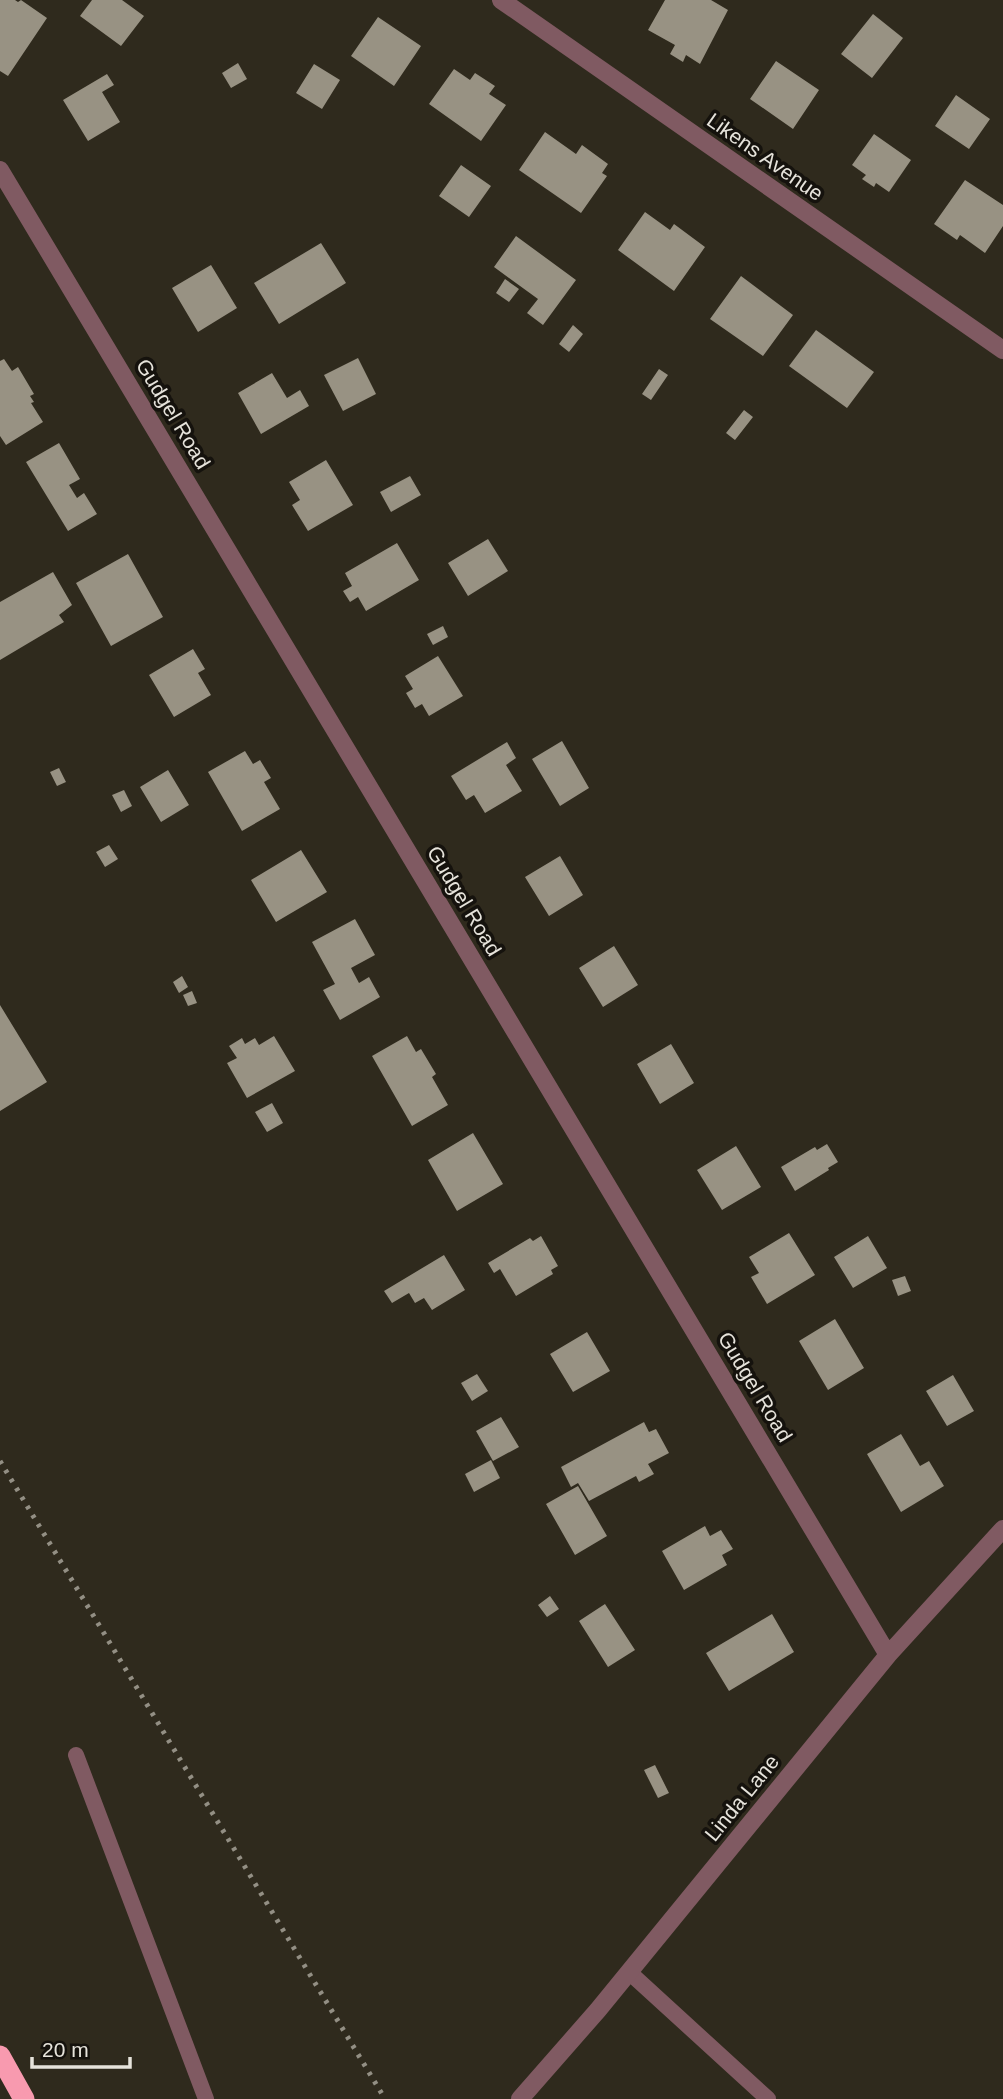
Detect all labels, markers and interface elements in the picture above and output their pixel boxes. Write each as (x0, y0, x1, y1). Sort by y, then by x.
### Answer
street label: Likens Avenue (703, 108, 828, 205)
street label: Gudgel Road (132, 355, 215, 473)
street label: Gudgel Road (423, 842, 506, 960)
street label: Gudgel Road (714, 1328, 797, 1446)
street label: Linda Lane (700, 1750, 783, 1845)
scale bar (32, 2025, 130, 2070)
text: 20 m (42, 2038, 89, 2061)

